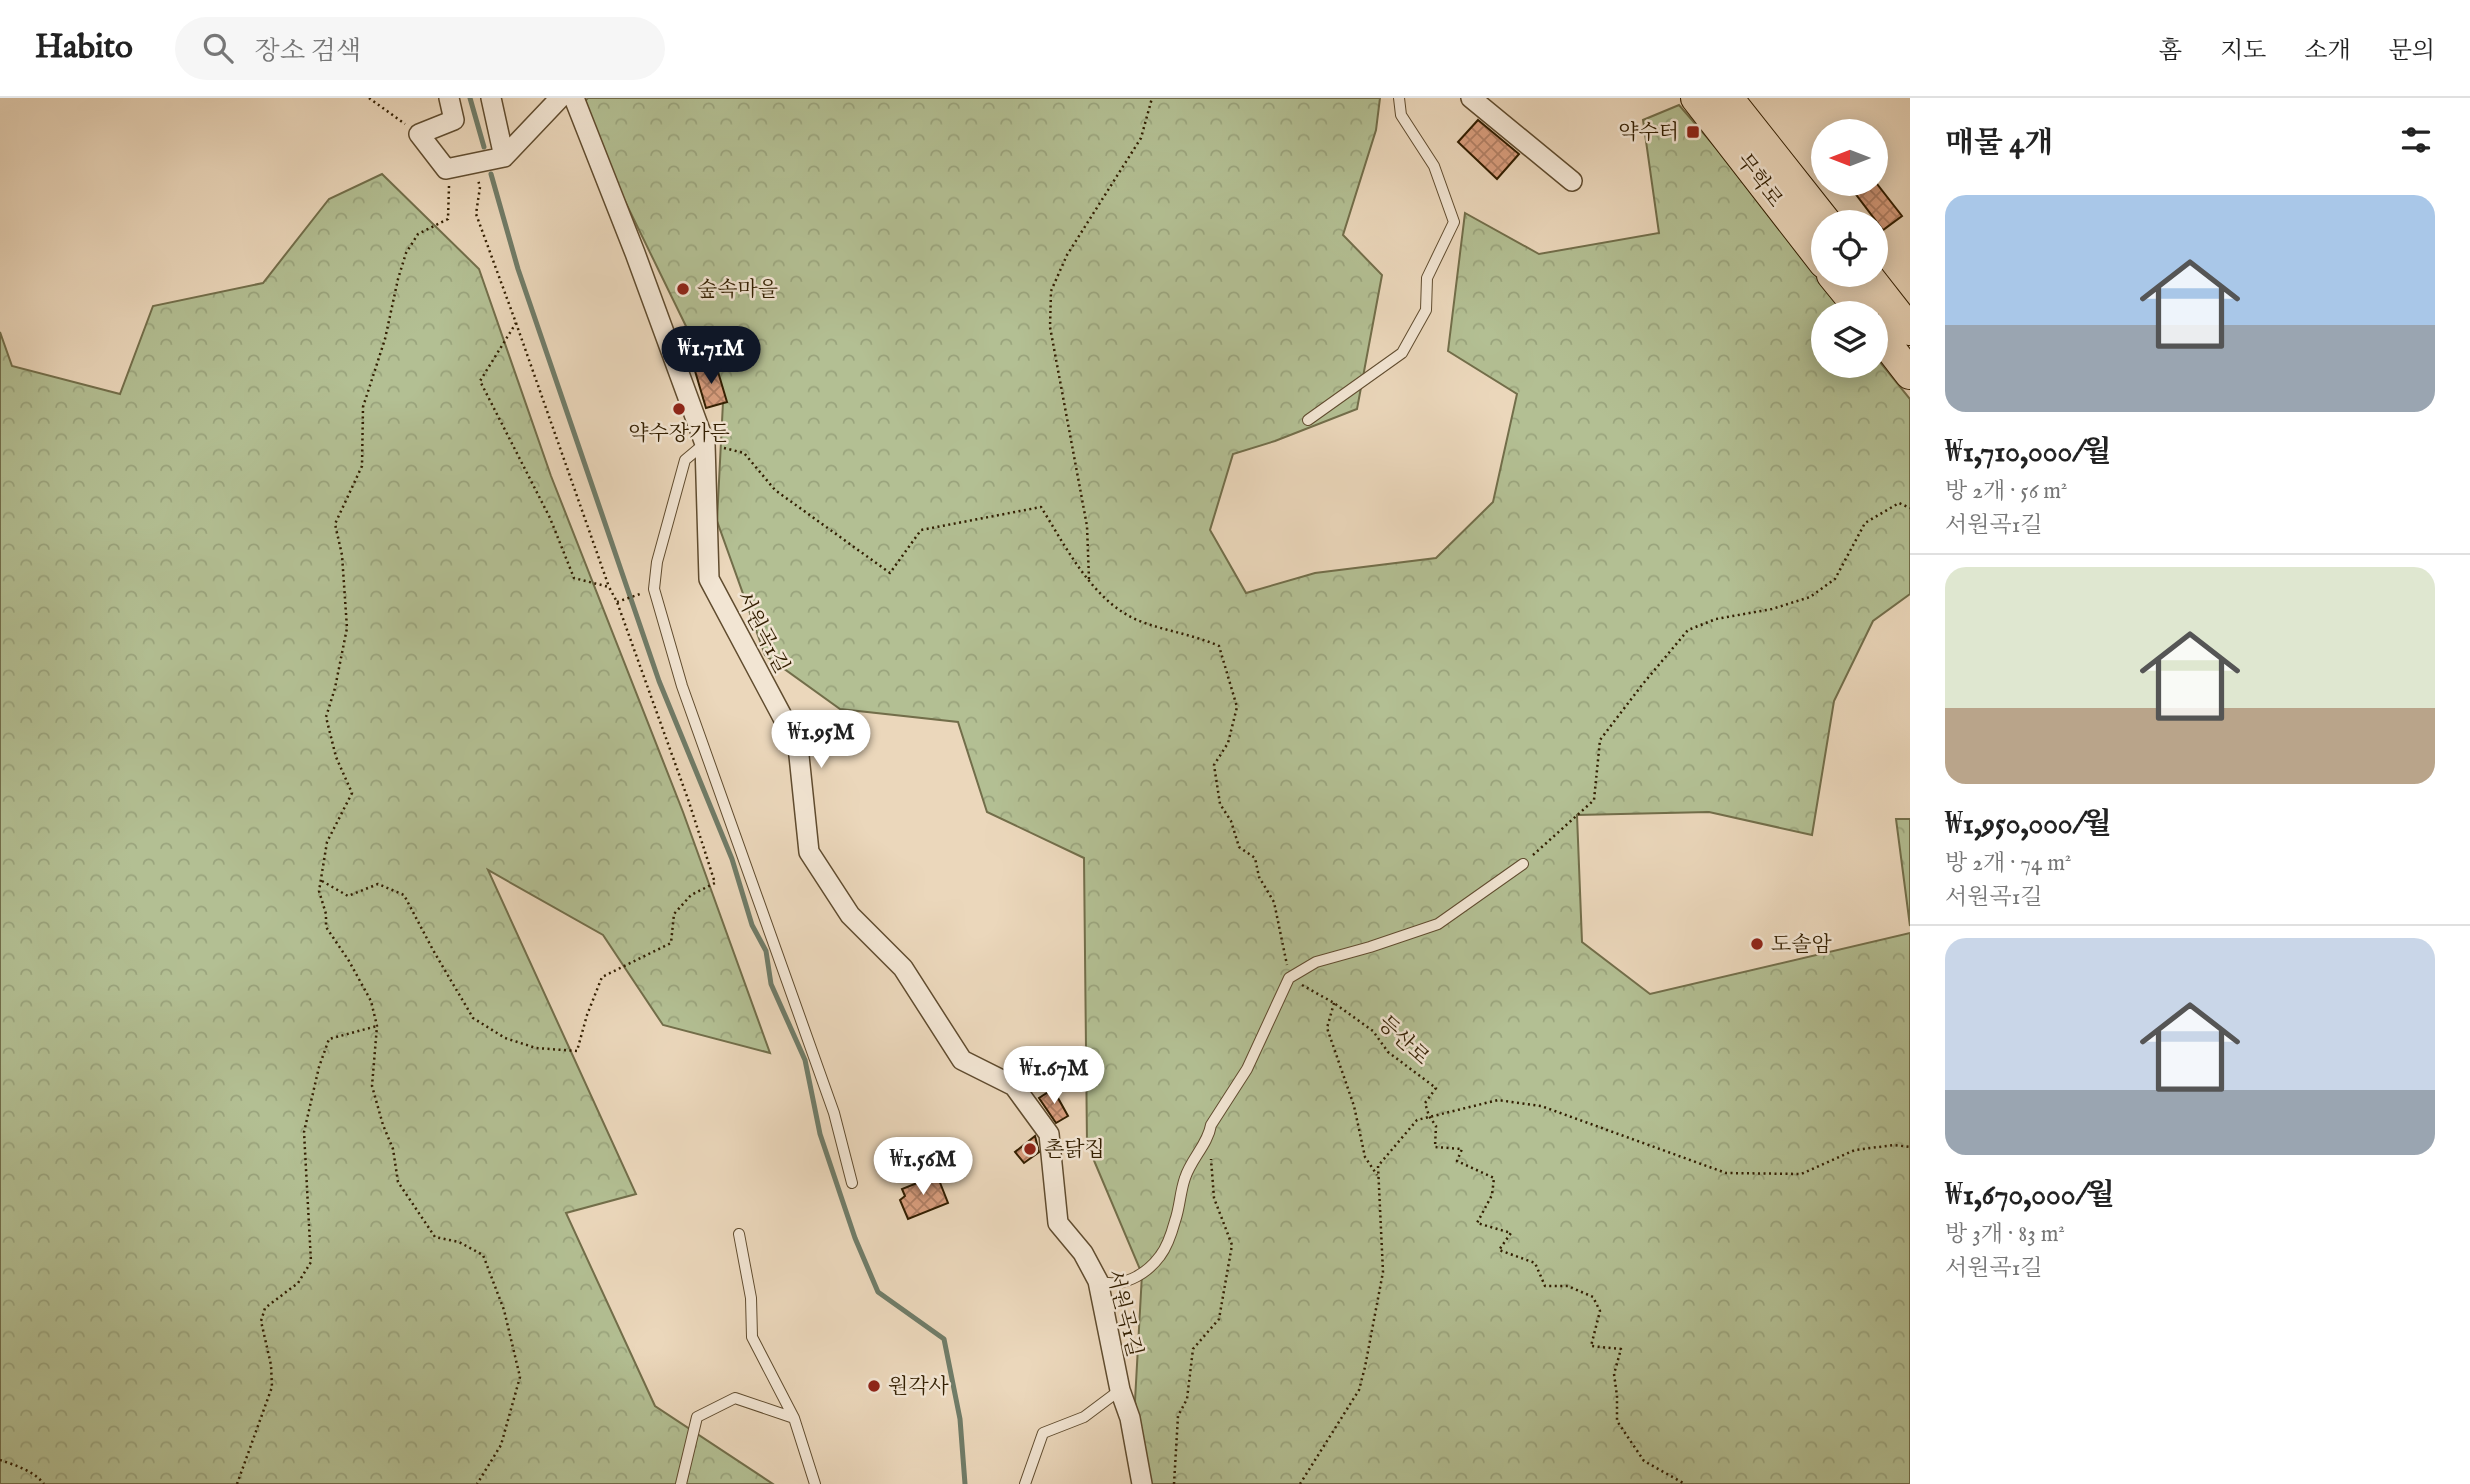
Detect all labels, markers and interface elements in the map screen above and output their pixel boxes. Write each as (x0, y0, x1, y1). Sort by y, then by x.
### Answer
search box (175, 17, 665, 80)
text: Habito (35, 27, 133, 69)
icon: search (199, 29, 237, 67)
text: 장소 검색 (255, 35, 361, 68)
text: 홈 (2159, 36, 2182, 67)
text: 지도 (2220, 36, 2266, 67)
text: 소개 (2304, 36, 2351, 67)
text: 문의 (2389, 36, 2435, 67)
north arrow (1811, 119, 1888, 196)
map controls (1811, 119, 1888, 378)
place label: 약수터 (1618, 120, 1679, 147)
icon: filters (2397, 121, 2435, 159)
marker: 약수터 (1685, 124, 1701, 140)
text: 매물 4개 (1945, 125, 2053, 163)
street label: 무학로 (1730, 148, 1788, 213)
button: locate (1811, 210, 1888, 287)
icon: home (2127, 241, 2253, 367)
place label: 숲속마을 (697, 277, 778, 304)
marker: 숲속마을 (675, 281, 691, 297)
button: layers (1811, 301, 1888, 378)
pin: ₩1.71M (654, 327, 768, 386)
text: ₩1.71M (678, 334, 744, 363)
marker: 약수장가든 (671, 401, 687, 417)
place label: 약수장가든 (628, 421, 730, 448)
text: ₩1,710,000/월 (1945, 434, 2111, 472)
text: 방 2개 · 56 m² (1945, 477, 2068, 506)
text: 서원곡1길 (1945, 511, 2042, 540)
street label: 서원곡1길 (729, 587, 794, 678)
icon: home (2127, 613, 2253, 739)
pin: ₩1.95M (764, 710, 878, 770)
text: ₩1.95M (787, 718, 855, 747)
text: ₩1,950,000/월 (1945, 806, 2112, 844)
text: 방 2개 · 74 m² (1945, 849, 2072, 878)
text: 서원곡1길 (1945, 883, 2042, 912)
place label: 도솔암 (1771, 932, 1833, 959)
marker: 도솔암 (1749, 936, 1765, 952)
icon: home (2127, 984, 2253, 1110)
street label: 등산로 (1372, 1010, 1434, 1072)
pin: ₩1.67M (997, 1046, 1111, 1106)
text: ₩1.67M (1019, 1054, 1089, 1083)
place label: 촌닭집 (1044, 1137, 1105, 1164)
pin: ₩1.56M (866, 1138, 980, 1197)
marker: 촌닭집 (1022, 1141, 1038, 1157)
text: ₩1.56M (890, 1145, 956, 1174)
text: ₩1,670,000/월 (1945, 1177, 2115, 1215)
text: 방 3개 · 83 m² (1945, 1220, 2065, 1249)
text: 서원곡1길 (1945, 1254, 2042, 1283)
street label: 서원곡1길 (1100, 1267, 1147, 1360)
place label: 원각사 (888, 1374, 950, 1401)
marker: 원각사 (866, 1378, 882, 1394)

